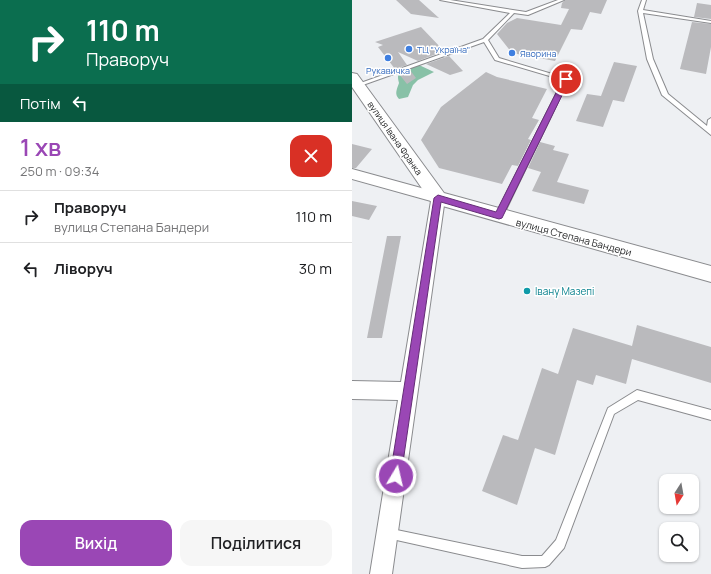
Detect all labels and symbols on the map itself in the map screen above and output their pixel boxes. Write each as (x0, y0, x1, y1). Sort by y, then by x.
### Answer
place label: ТЦ "Україна" (417, 43, 470, 56)
marker: ТЦ "Україна" (404, 44, 414, 54)
place label: Яворина (520, 47, 557, 60)
marker: Яворина (507, 48, 517, 58)
marker: Рукавичка (383, 53, 393, 63)
pin (549, 62, 583, 96)
place label: Рукавичка (366, 64, 410, 77)
street label: вулиця Івана Франка (365, 98, 425, 178)
street label: вулиця Степана Бандери (515, 215, 633, 259)
place label: Івану Мазепі (535, 284, 594, 298)
marker: Івану Мазепі (522, 286, 532, 296)
position arrow (375, 455, 417, 497)
north arrow (659, 474, 699, 514)

